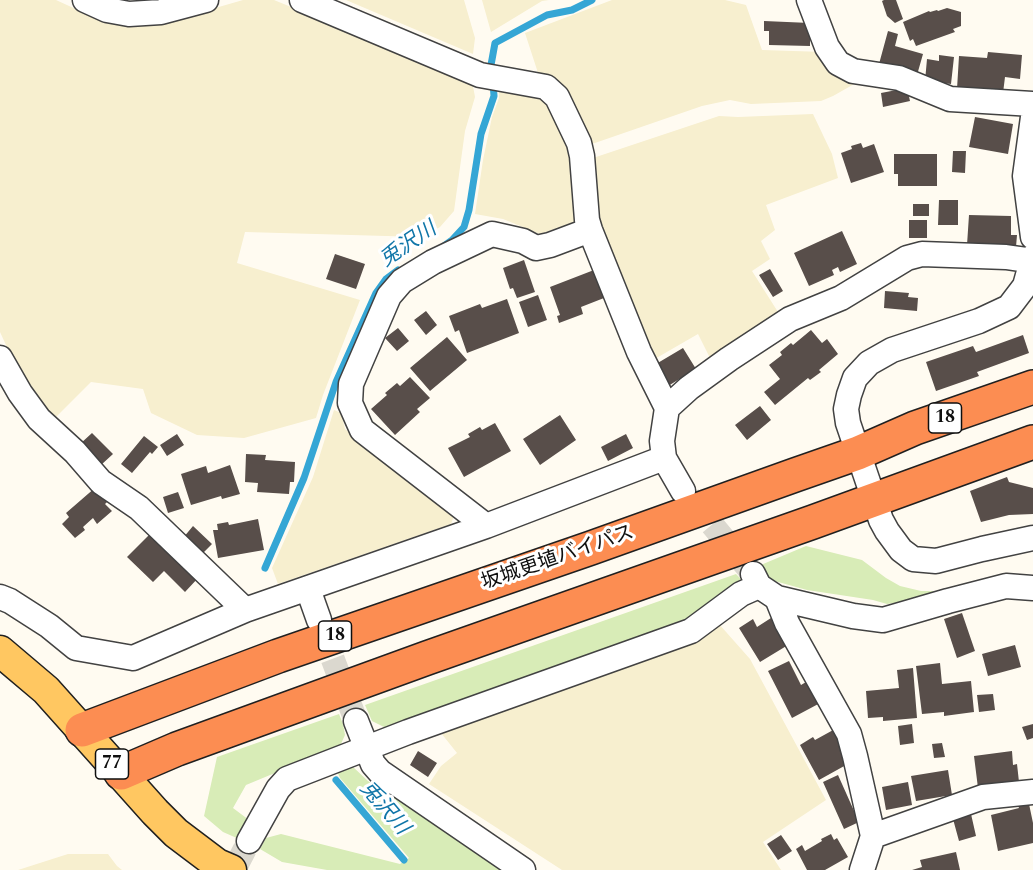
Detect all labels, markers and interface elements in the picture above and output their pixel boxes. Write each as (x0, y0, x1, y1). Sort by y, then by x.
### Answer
water label: 兎沢川 (376, 218, 442, 274)
road number: 18 (928, 403, 962, 433)
street label: 坂城更埴バイパス (478, 522, 638, 596)
road number: 18 (318, 621, 352, 651)
road number: 77 (96, 749, 128, 779)
water label: 兎沢川 (353, 777, 413, 841)

